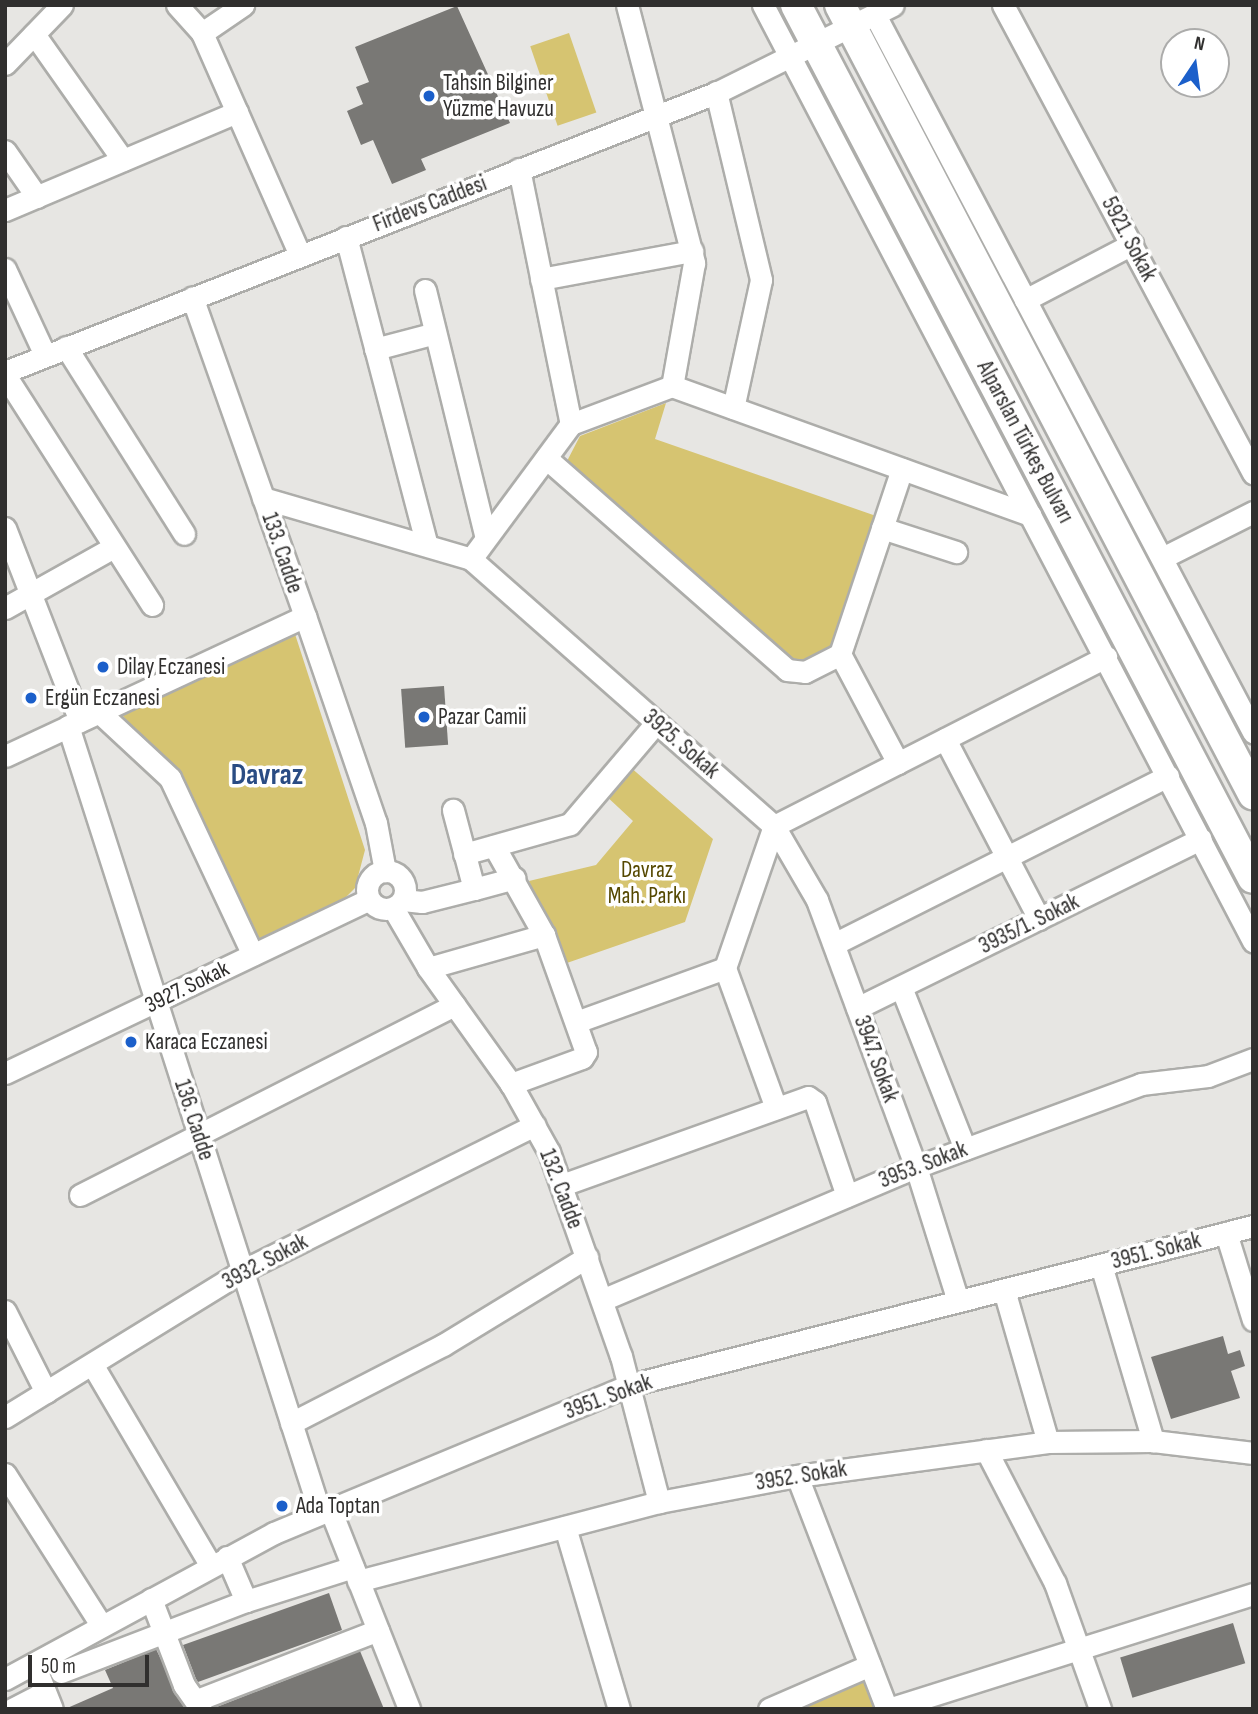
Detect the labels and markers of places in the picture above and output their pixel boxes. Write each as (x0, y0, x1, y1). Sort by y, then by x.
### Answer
place label: Tahsin Bilginer Yüzme Havuzu (443, 69, 554, 123)
marker: Tahsin Bilginer Yüzme Havuzu (421, 88, 437, 104)
place label: Dilay Eczanesi (117, 653, 225, 681)
marker: Dilay Eczanesi (95, 659, 111, 675)
place label: Ergün Eczanesi (45, 684, 160, 712)
marker: Ergün Eczanesi (23, 690, 39, 706)
place label: Pazar Camii (438, 703, 527, 731)
marker: Pazar Camii (416, 709, 432, 725)
place label: Karaca Eczanesi (145, 1028, 268, 1056)
marker: Karaca Eczanesi (123, 1034, 139, 1050)
place label: Ada Toptan (296, 1492, 380, 1520)
marker: Ada Toptan (274, 1498, 290, 1514)

